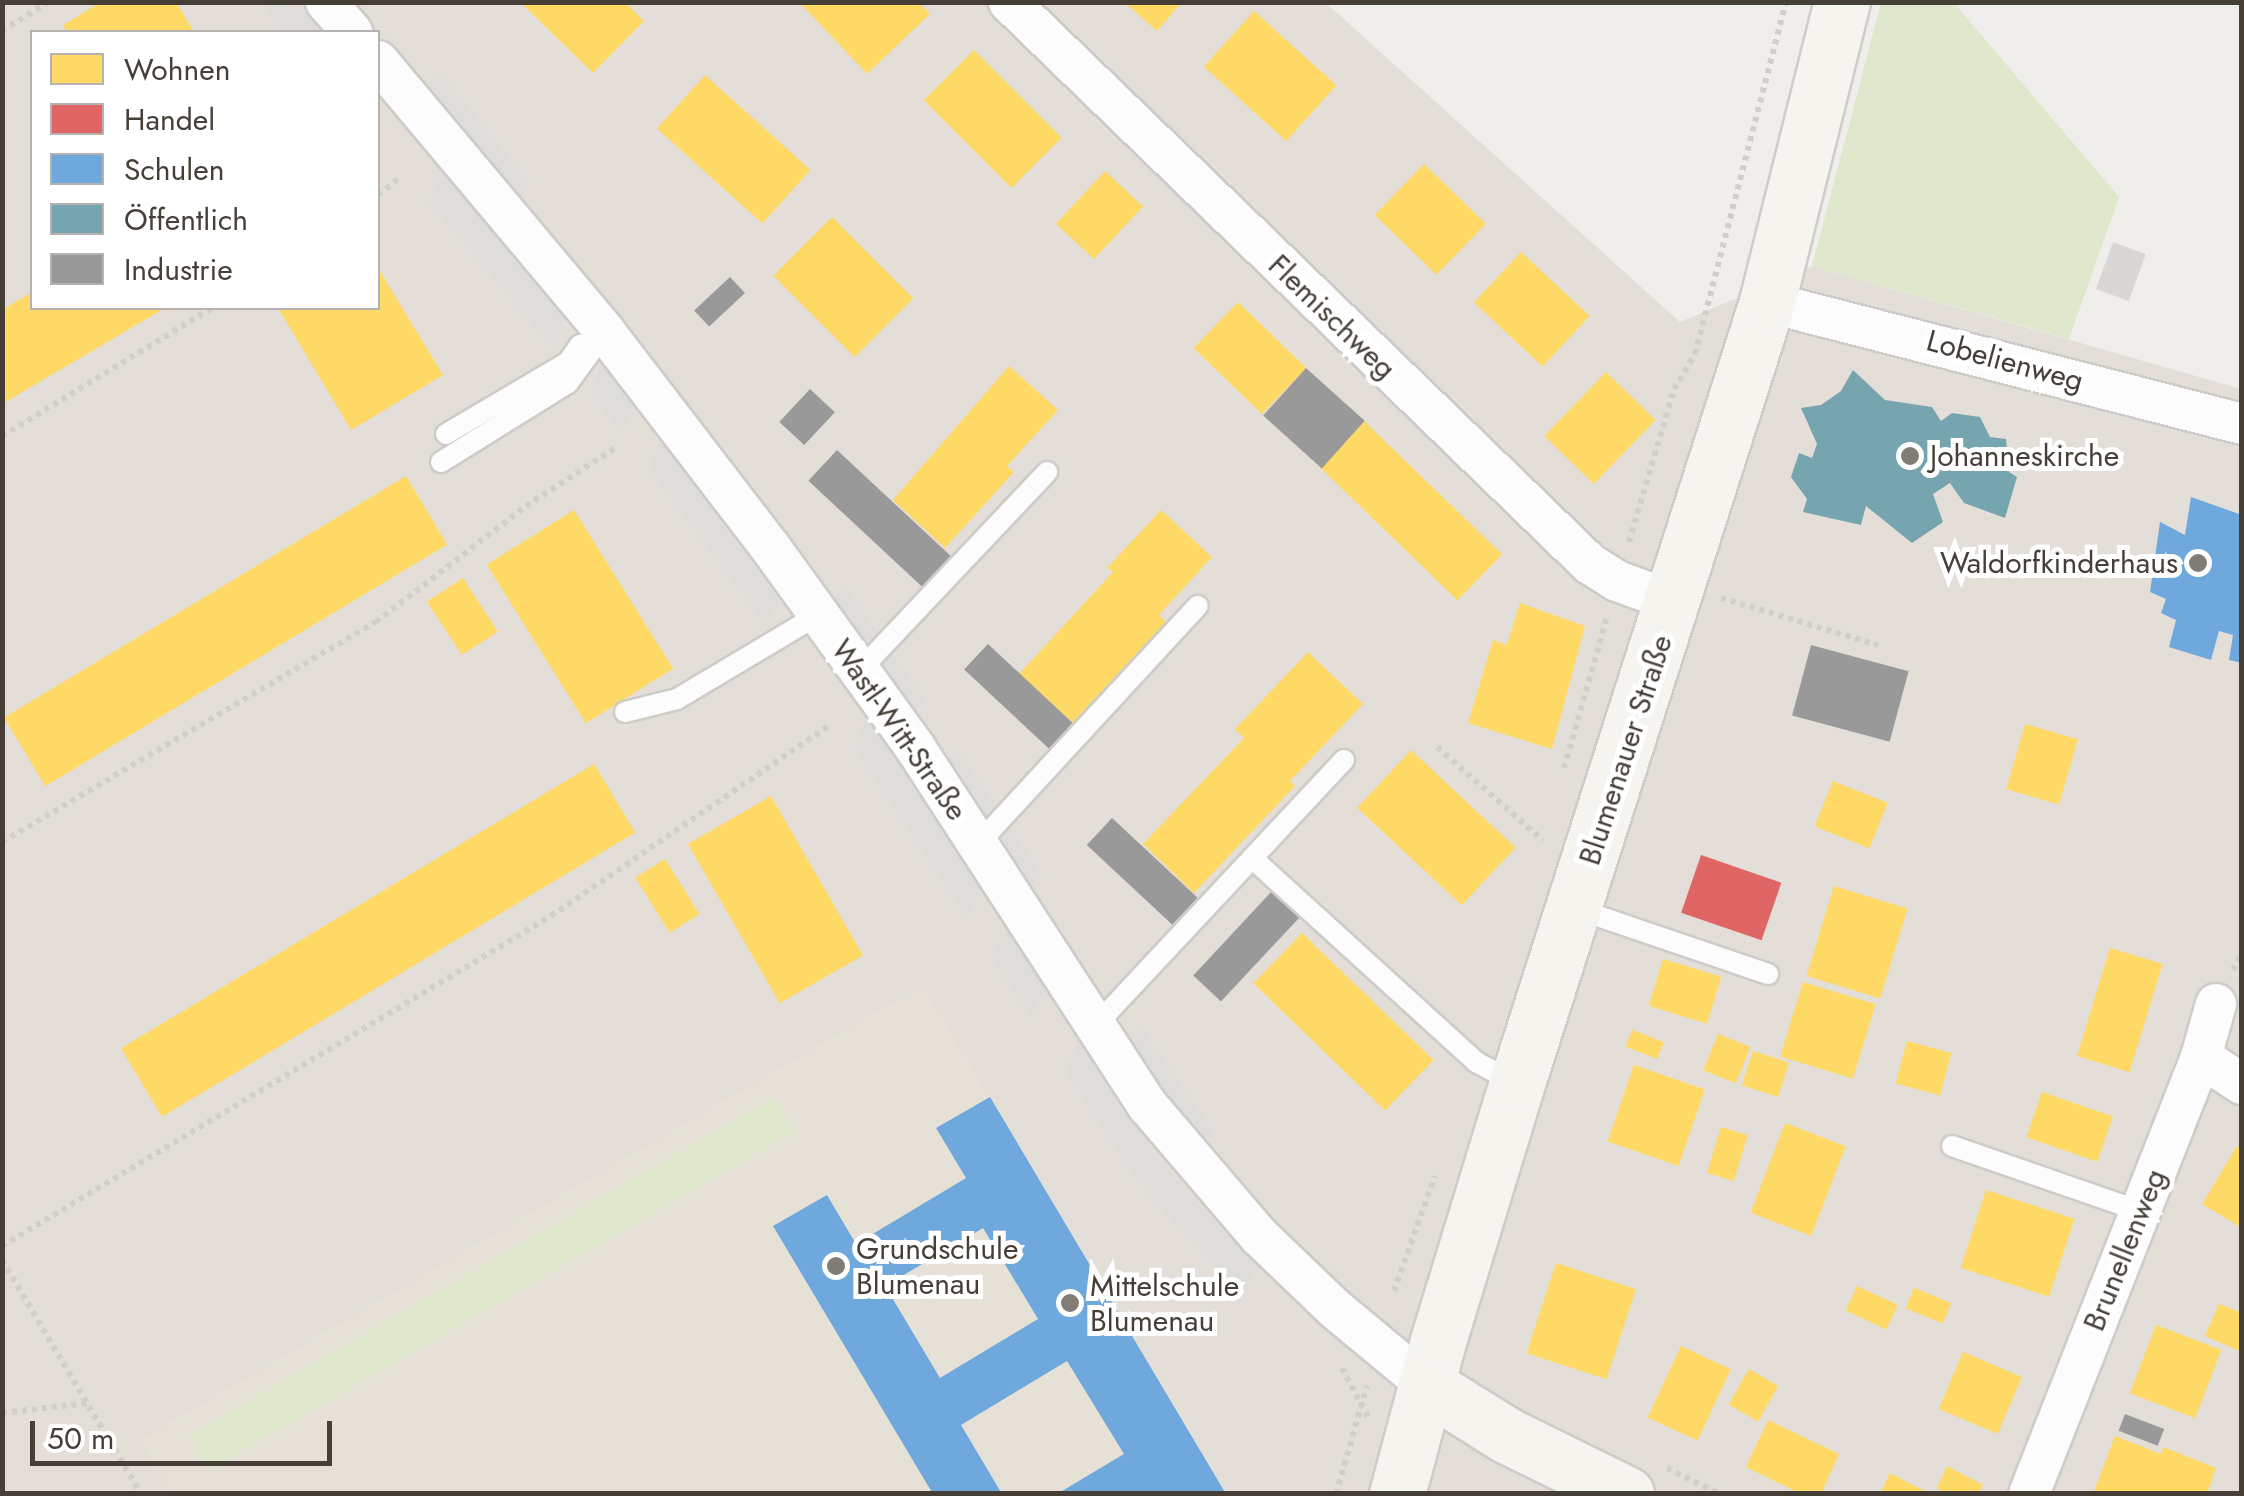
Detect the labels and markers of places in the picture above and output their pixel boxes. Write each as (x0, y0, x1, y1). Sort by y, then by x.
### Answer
place label: Johanneskirche (1930, 438, 2119, 474)
marker: Johanneskirche (1899, 445, 1921, 467)
place label: Waldorfkinderhaus (1940, 545, 2178, 581)
marker: Waldorfkinderhaus (2187, 552, 2209, 574)
place label: Grundschule Blumenau (856, 1231, 1018, 1302)
marker: Grundschule Blumenau (825, 1255, 847, 1277)
place label: Mittelschule Blumenau (1090, 1268, 1239, 1338)
marker: Mittelschule Blumenau (1059, 1292, 1081, 1314)

